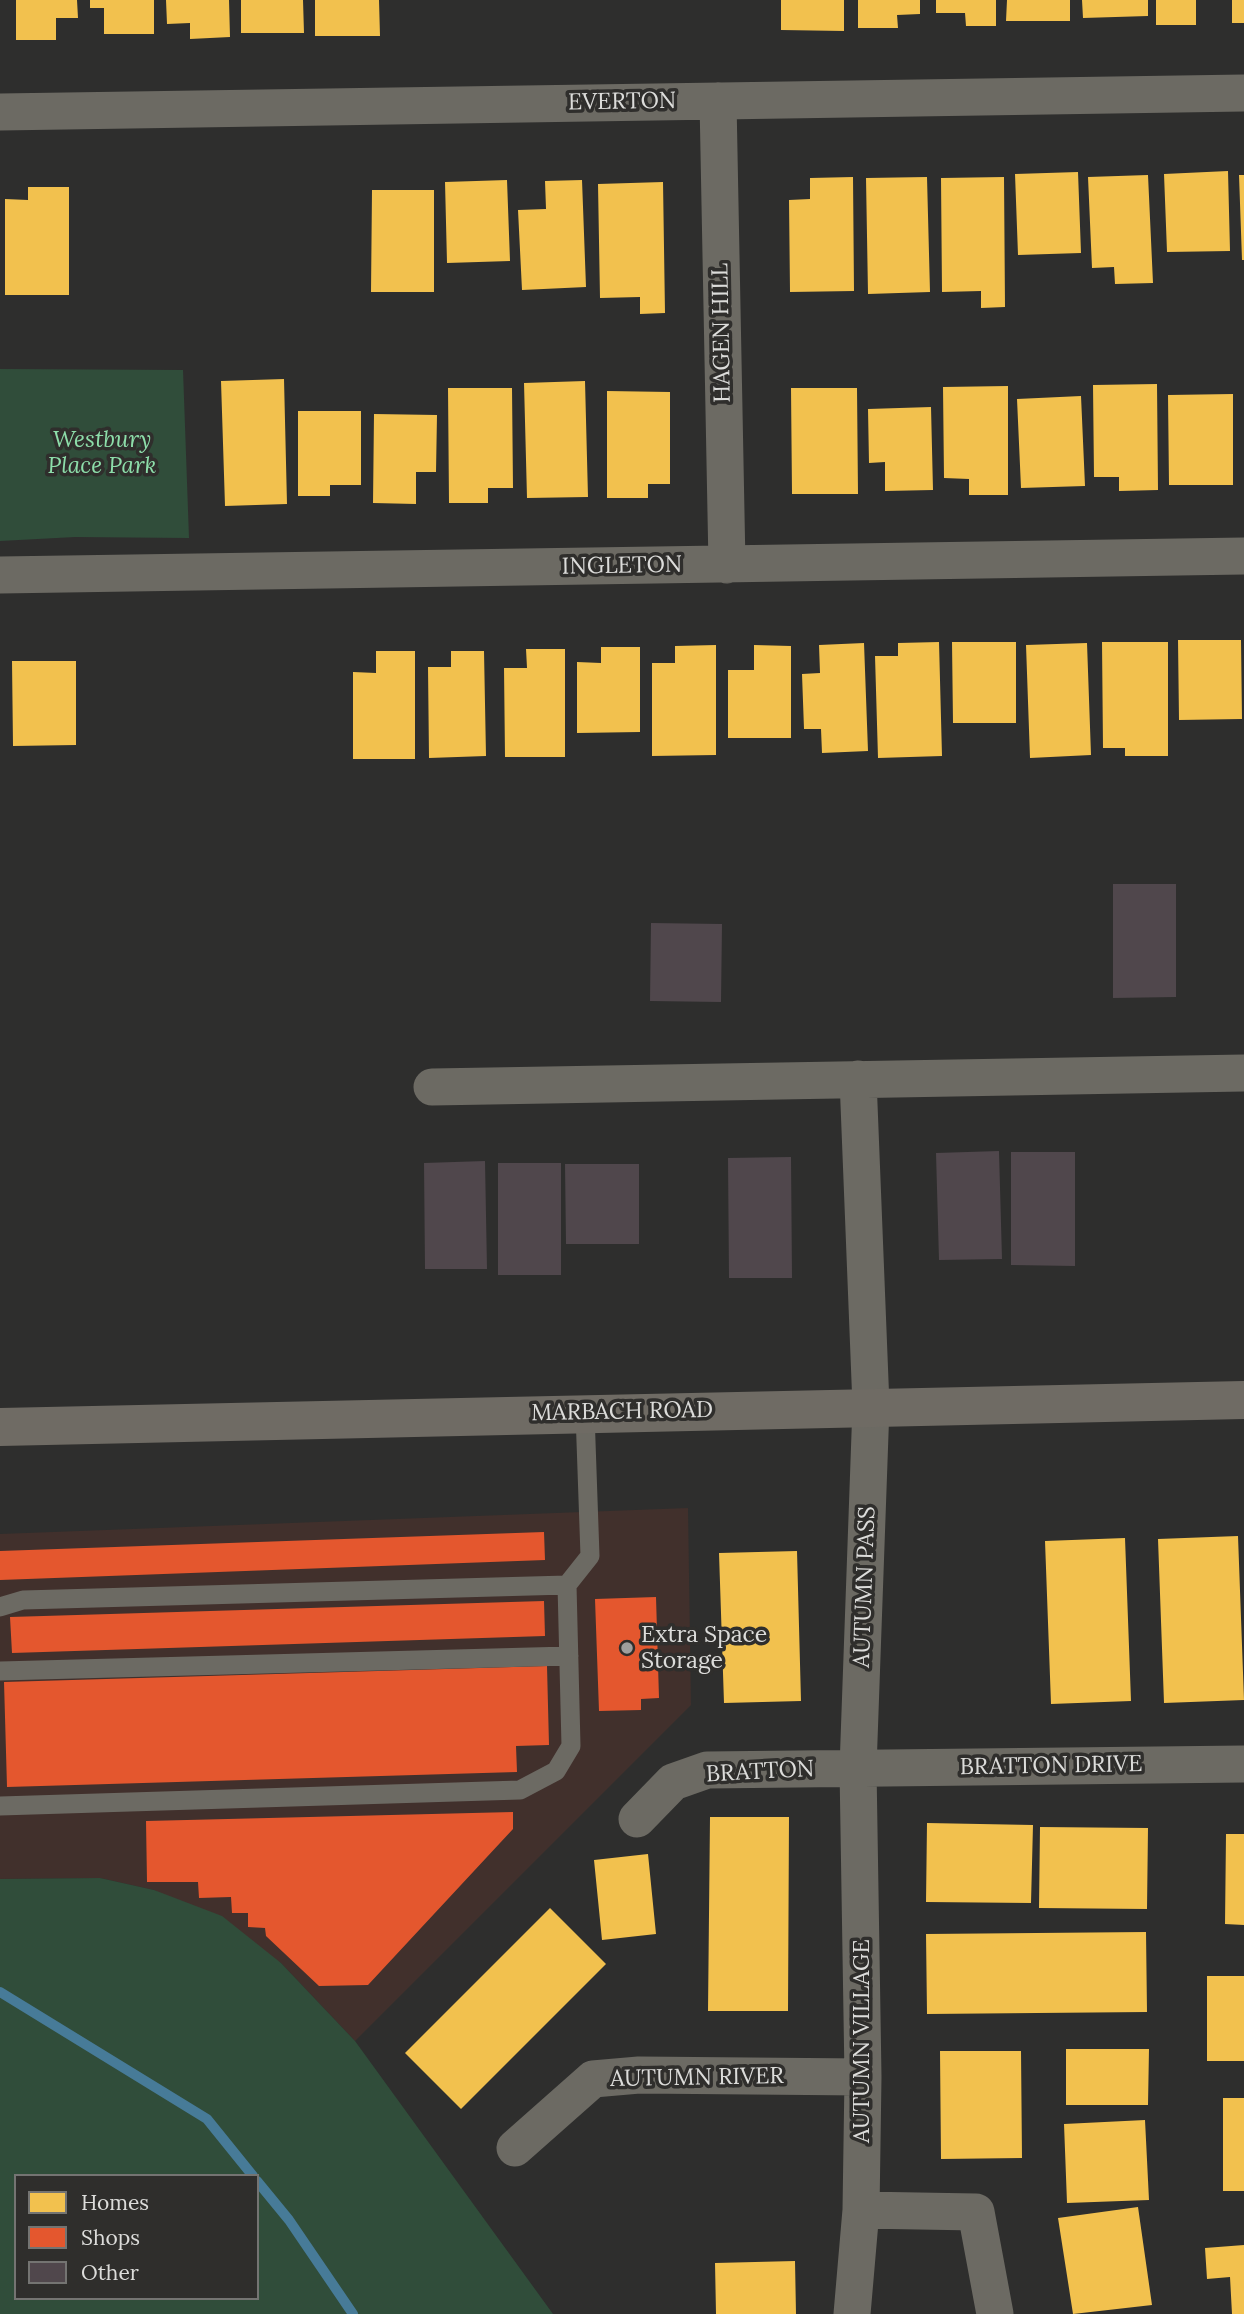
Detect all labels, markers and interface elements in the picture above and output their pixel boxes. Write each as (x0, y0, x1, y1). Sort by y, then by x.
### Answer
street label: EVERTON (568, 87, 676, 117)
street label: HAGEN HILL (707, 263, 737, 403)
park label: Westbury Place Park (48, 426, 156, 480)
street label: INGLETON (562, 551, 682, 581)
street label: MARBACH ROAD (531, 1397, 713, 1427)
street label: AUTUMN PASS (848, 1506, 882, 1668)
place label: Extra Space Storage (641, 1621, 767, 1675)
marker: Extra Space Storage (619, 1640, 635, 1656)
street label: BRATTON DRIVE (959, 1751, 1143, 1781)
street label: BRATTON (705, 1755, 815, 1789)
street label: AUTUMN VILLAGE (848, 1939, 876, 2143)
street label: AUTUMN RIVER (610, 2063, 784, 2093)
legend (14, 2174, 259, 2300)
text: Homes (81, 2189, 149, 2216)
text: Shops (81, 2224, 140, 2251)
text: Other (81, 2259, 139, 2286)

